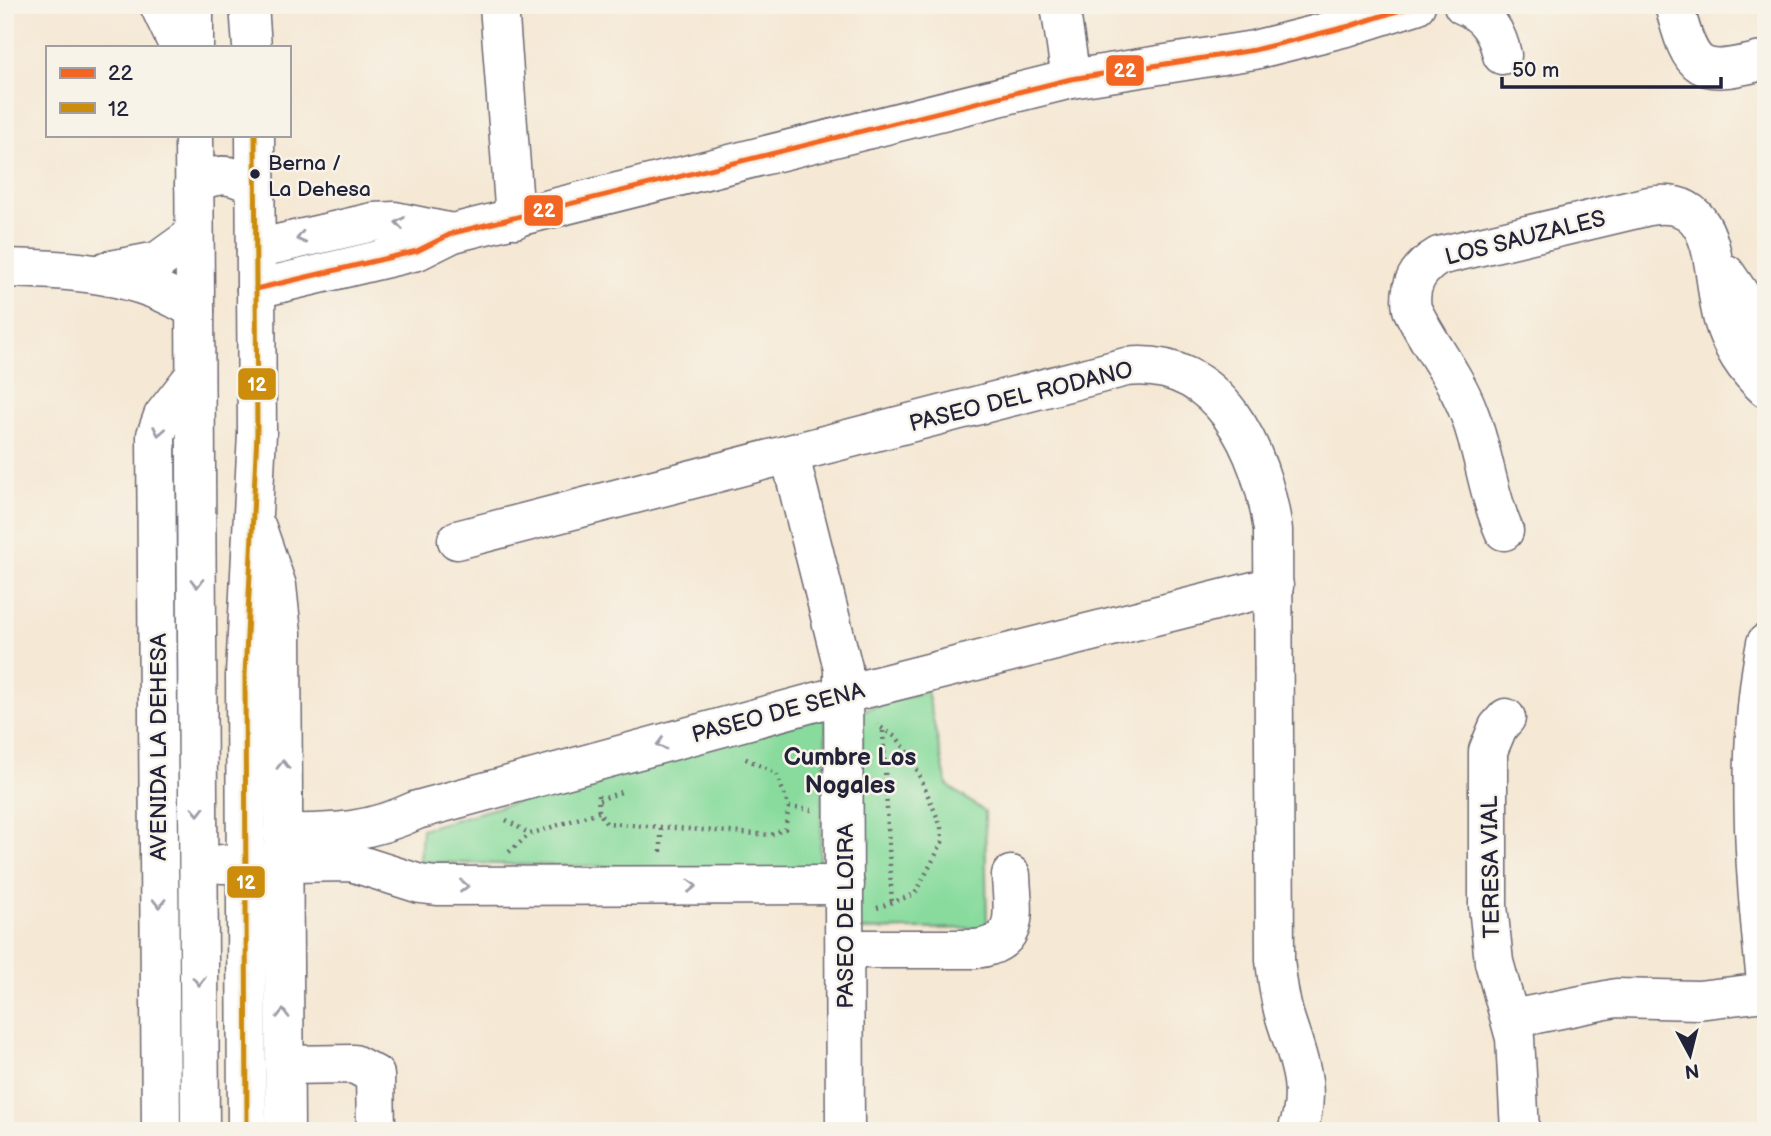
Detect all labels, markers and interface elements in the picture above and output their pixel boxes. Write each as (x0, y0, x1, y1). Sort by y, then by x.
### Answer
legend (46, 46, 290, 136)
scale bar (1502, 46, 1720, 90)
line badge: 22 (1105, 54, 1145, 87)
text: 50 m (1512, 58, 1559, 83)
text: 22 (1114, 60, 1137, 83)
text: 22 (108, 61, 133, 86)
text: 12 (108, 97, 129, 122)
place label: Berna / La Dehesa (268, 151, 371, 202)
marker: Berna / La Dehesa (248, 167, 262, 181)
line badge: 22 (523, 194, 564, 227)
text: 22 (533, 200, 556, 223)
street label: LOS SAUZALES (1442, 205, 1608, 271)
one-way arrow (394, 216, 406, 231)
one-way arrow (295, 230, 307, 244)
street label: PASEO DEL RODANO (906, 356, 1136, 438)
line badge: 12 (237, 367, 277, 401)
text: 12 (247, 374, 267, 397)
one-way arrow (152, 425, 167, 437)
one-way arrow (189, 579, 205, 589)
street label: AVENIDA LA DEHESA (145, 632, 173, 861)
street label: PASEO DE SENA (689, 676, 869, 749)
one-way arrow (655, 736, 667, 750)
district label: Cumbre Los Nogales (784, 743, 916, 800)
one-way arrow (275, 759, 291, 769)
street label: TERESA VIAL (1476, 795, 1506, 939)
one-way arrow (191, 806, 206, 817)
street label: PASEO DE LOIRA (832, 822, 860, 1009)
line badge: 12 (226, 865, 266, 899)
text: 12 (236, 872, 256, 895)
one-way arrow (460, 878, 470, 894)
one-way arrow (687, 878, 698, 894)
one-way arrow (152, 898, 167, 909)
one-way arrow (192, 976, 207, 987)
one-way arrow (276, 1008, 291, 1019)
north arrow (1656, 1020, 1726, 1090)
text: N (1683, 1058, 1700, 1083)

